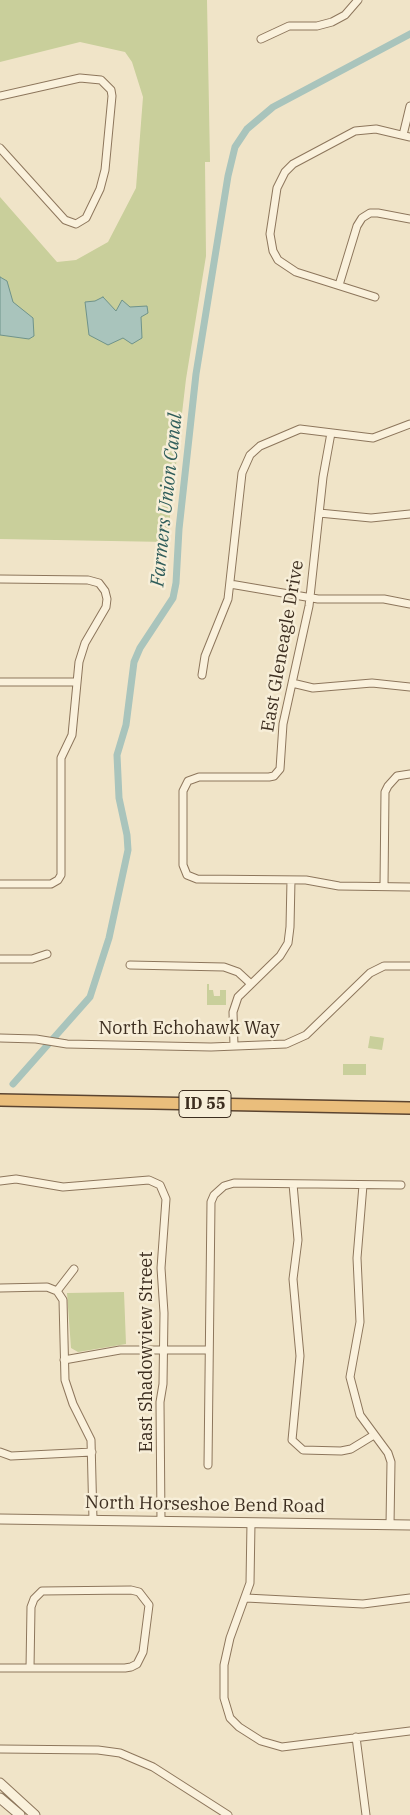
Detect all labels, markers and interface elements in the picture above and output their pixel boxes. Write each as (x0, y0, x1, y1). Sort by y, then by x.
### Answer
water label: Farmers Union Canal (147, 412, 187, 588)
street label: East Gleneagle Drive (257, 558, 309, 734)
street label: North Echohawk Way (98, 1018, 280, 1040)
road number: ID 55 (179, 1090, 231, 1118)
street label: East Shadowview Street (136, 1251, 158, 1453)
street label: North Horseshoe Bend Road (85, 1492, 325, 1518)

